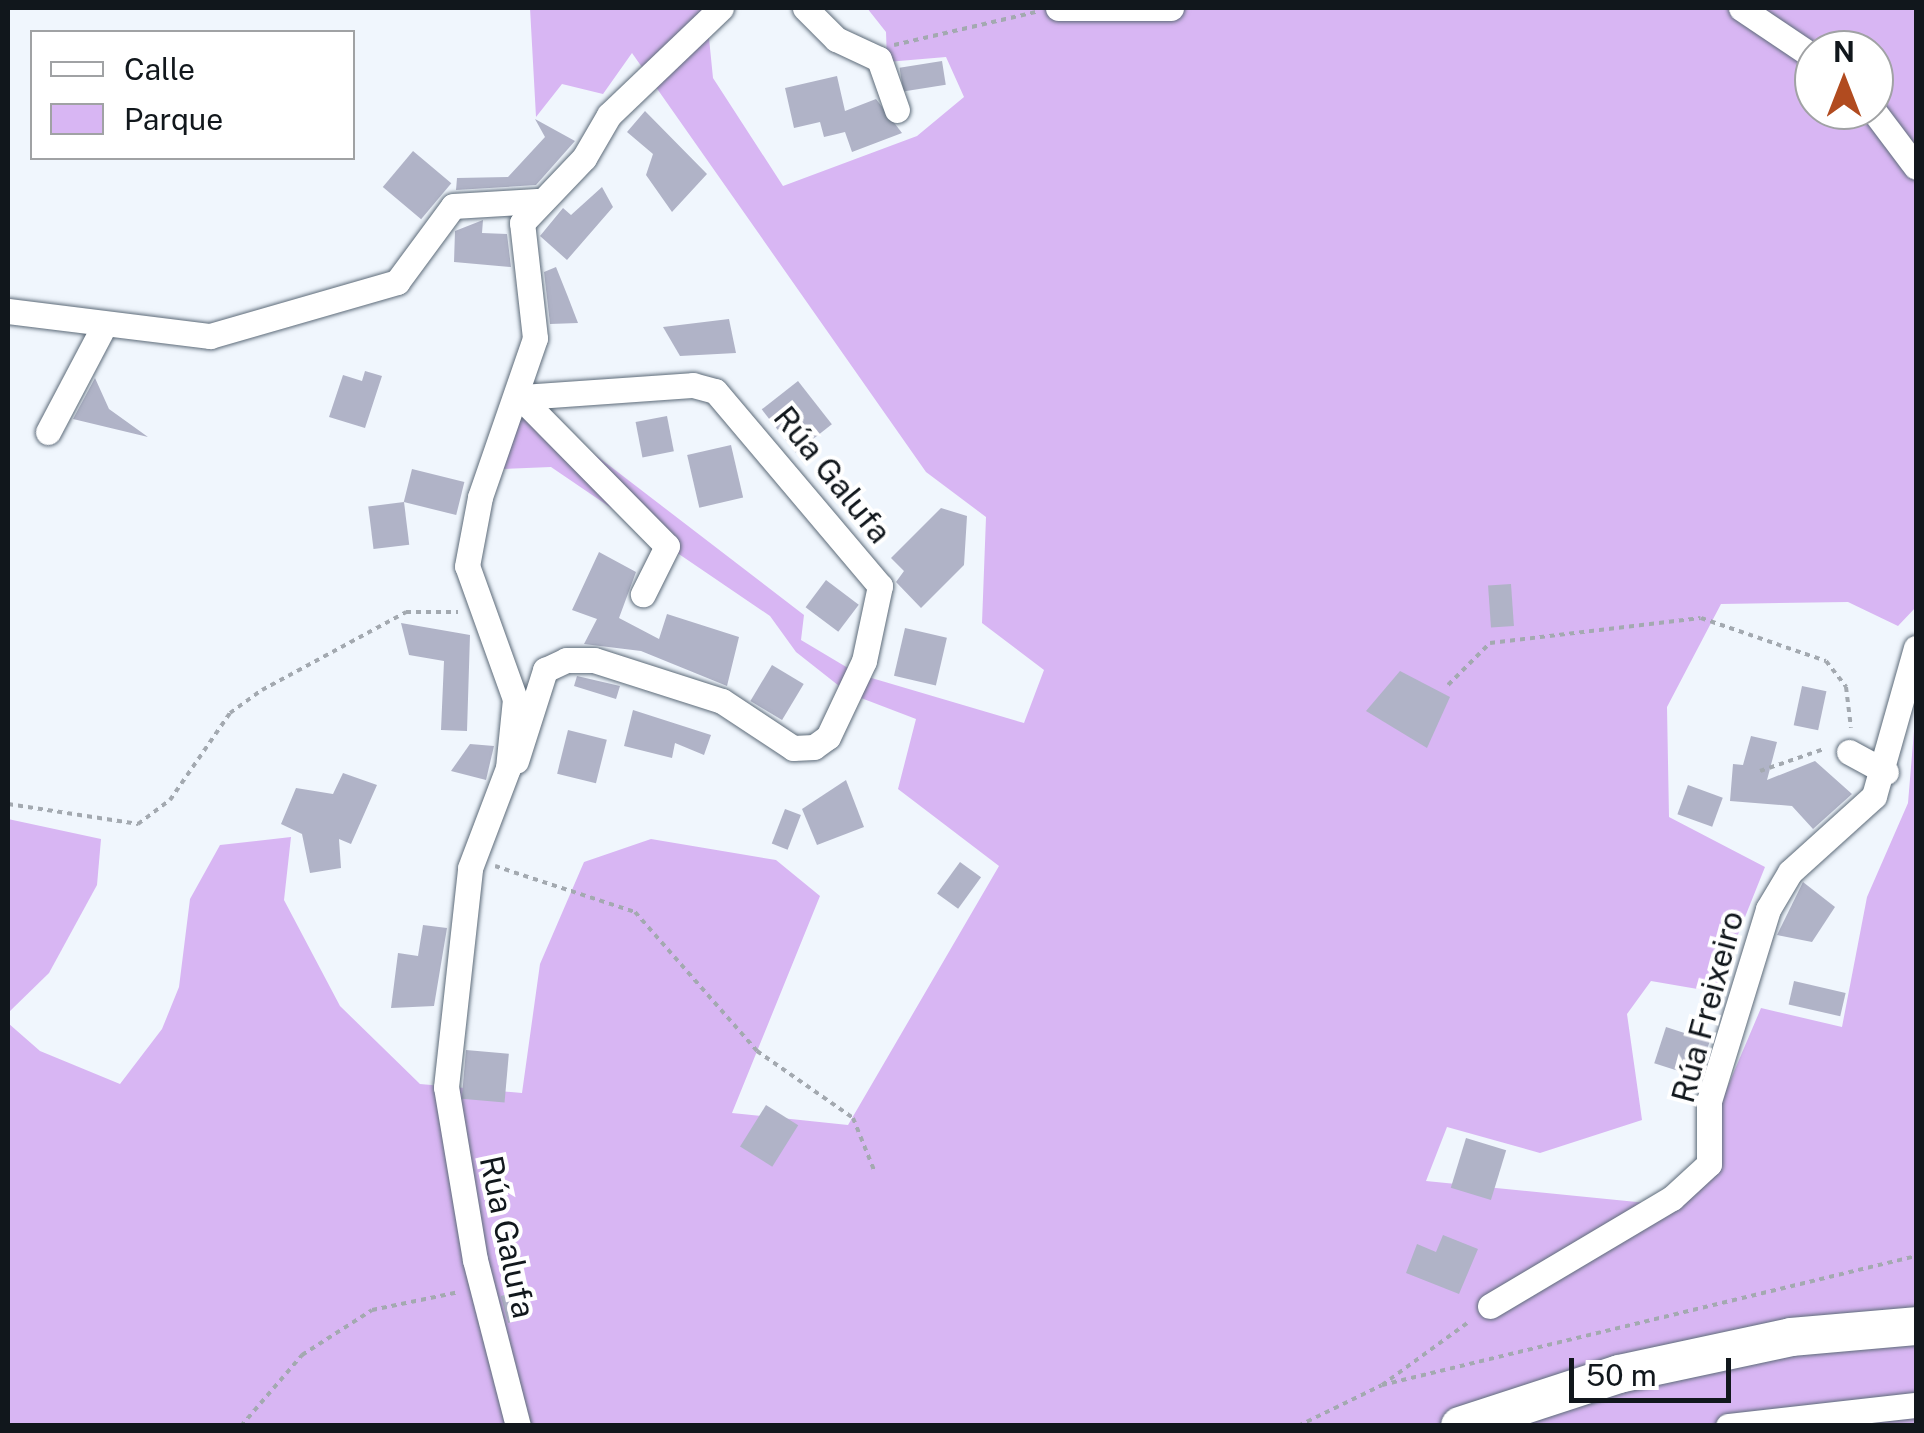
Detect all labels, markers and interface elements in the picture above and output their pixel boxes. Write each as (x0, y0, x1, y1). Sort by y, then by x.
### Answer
legend (30, 30, 355, 160)
north arrow (1794, 30, 1894, 130)
text: N (1833, 35, 1855, 68)
text: Calle (124, 51, 195, 87)
text: Parque (124, 101, 223, 137)
street label: Rúa Galufa (765, 399, 899, 551)
street label: Rúa Freixeiro (1664, 907, 1752, 1107)
street label: Rúa Galufa (471, 1152, 543, 1322)
scale bar (1574, 1338, 1736, 1400)
text: 50 m (1586, 1357, 1657, 1393)

